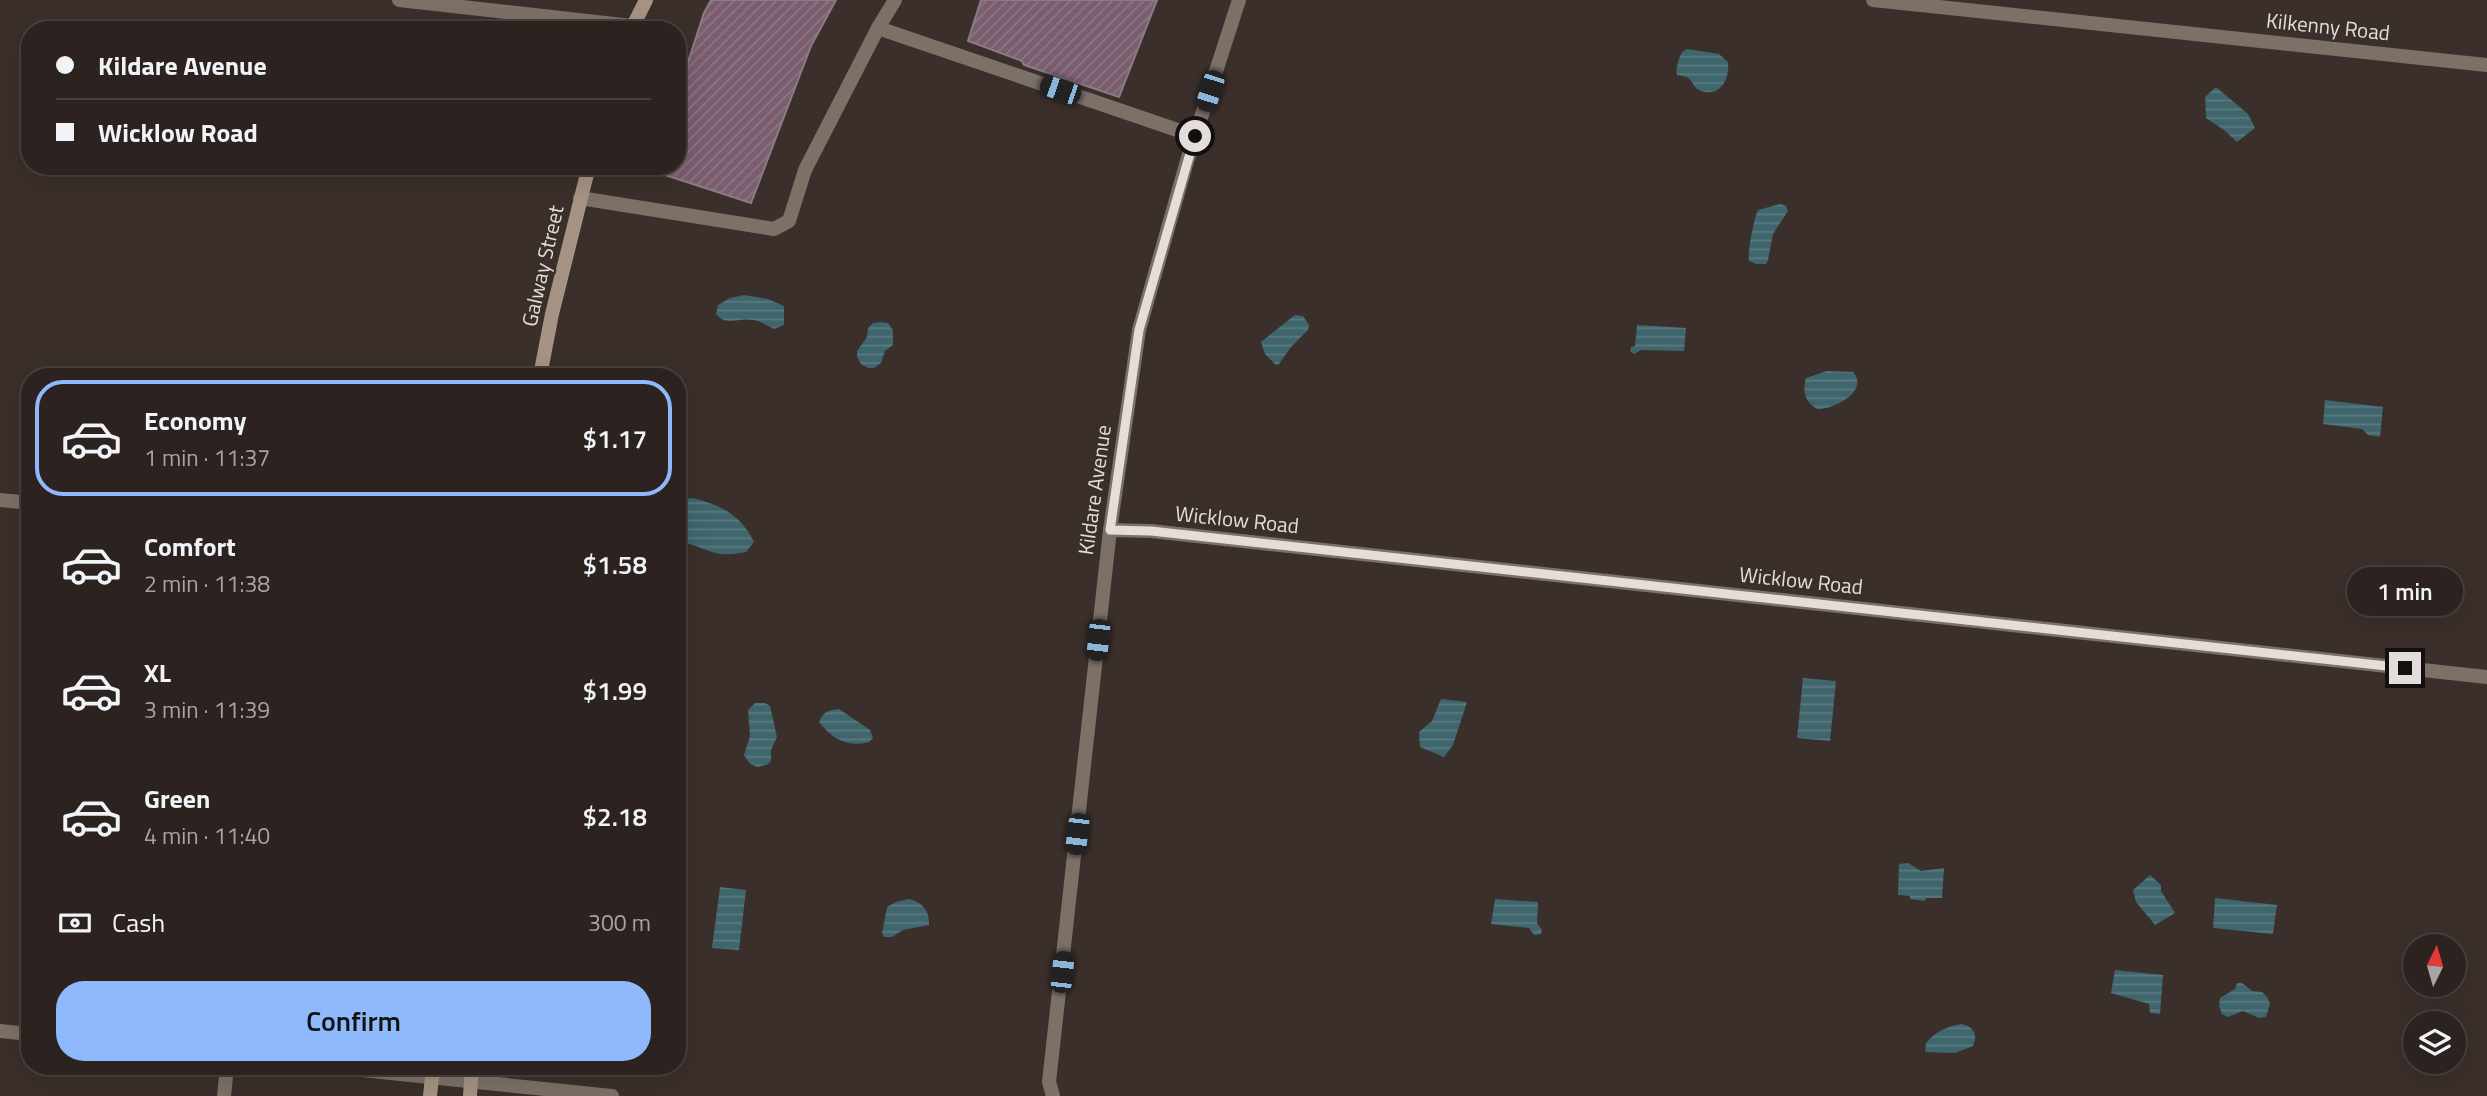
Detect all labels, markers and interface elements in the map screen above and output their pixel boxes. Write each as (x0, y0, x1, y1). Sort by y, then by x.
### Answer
street label: Kilkenny Road (2265, 4, 2392, 48)
text: Kildare Avenue (98, 46, 267, 85)
car (1194, 68, 1227, 114)
car (1037, 73, 1084, 107)
text: Wicklow Road (98, 113, 258, 152)
route start (1179, 120, 1211, 152)
street label: Galway Street (513, 201, 572, 330)
text: Economy (144, 401, 246, 440)
icon: car (60, 407, 123, 470)
text: $1.17 (583, 419, 647, 458)
street label: Kildare Avenue (1069, 423, 1119, 557)
text: 1 min · 11:37 (144, 440, 270, 475)
street label: Wicklow Road (1174, 497, 1301, 541)
text: Comfort (144, 527, 236, 566)
icon: car (60, 533, 123, 596)
text: $1.58 (583, 545, 647, 584)
street label: Wicklow Road (1738, 558, 1865, 602)
text: 2 min · 11:38 (144, 566, 270, 601)
callout: 1 min (2347, 566, 2463, 616)
text: 1 min (2377, 574, 2433, 609)
car (1086, 618, 1111, 662)
route end (2389, 652, 2421, 684)
text: XL (144, 653, 171, 692)
icon: car (60, 659, 123, 722)
text: $1.99 (583, 671, 647, 710)
text: 3 min · 11:39 (144, 692, 270, 727)
text: Green (144, 779, 210, 818)
icon: car (60, 785, 123, 848)
text: $2.18 (583, 797, 647, 836)
car (1065, 812, 1090, 856)
text: 4 min · 11:40 (144, 818, 270, 853)
text: Cash (112, 903, 165, 942)
icon: cash (56, 904, 94, 942)
text: 300 m (588, 905, 651, 940)
north arrow (2403, 934, 2466, 998)
map controls (2403, 934, 2466, 1074)
car (1050, 950, 1075, 994)
button: Confirm (56, 981, 651, 1061)
button: layers (2403, 1011, 2466, 1074)

